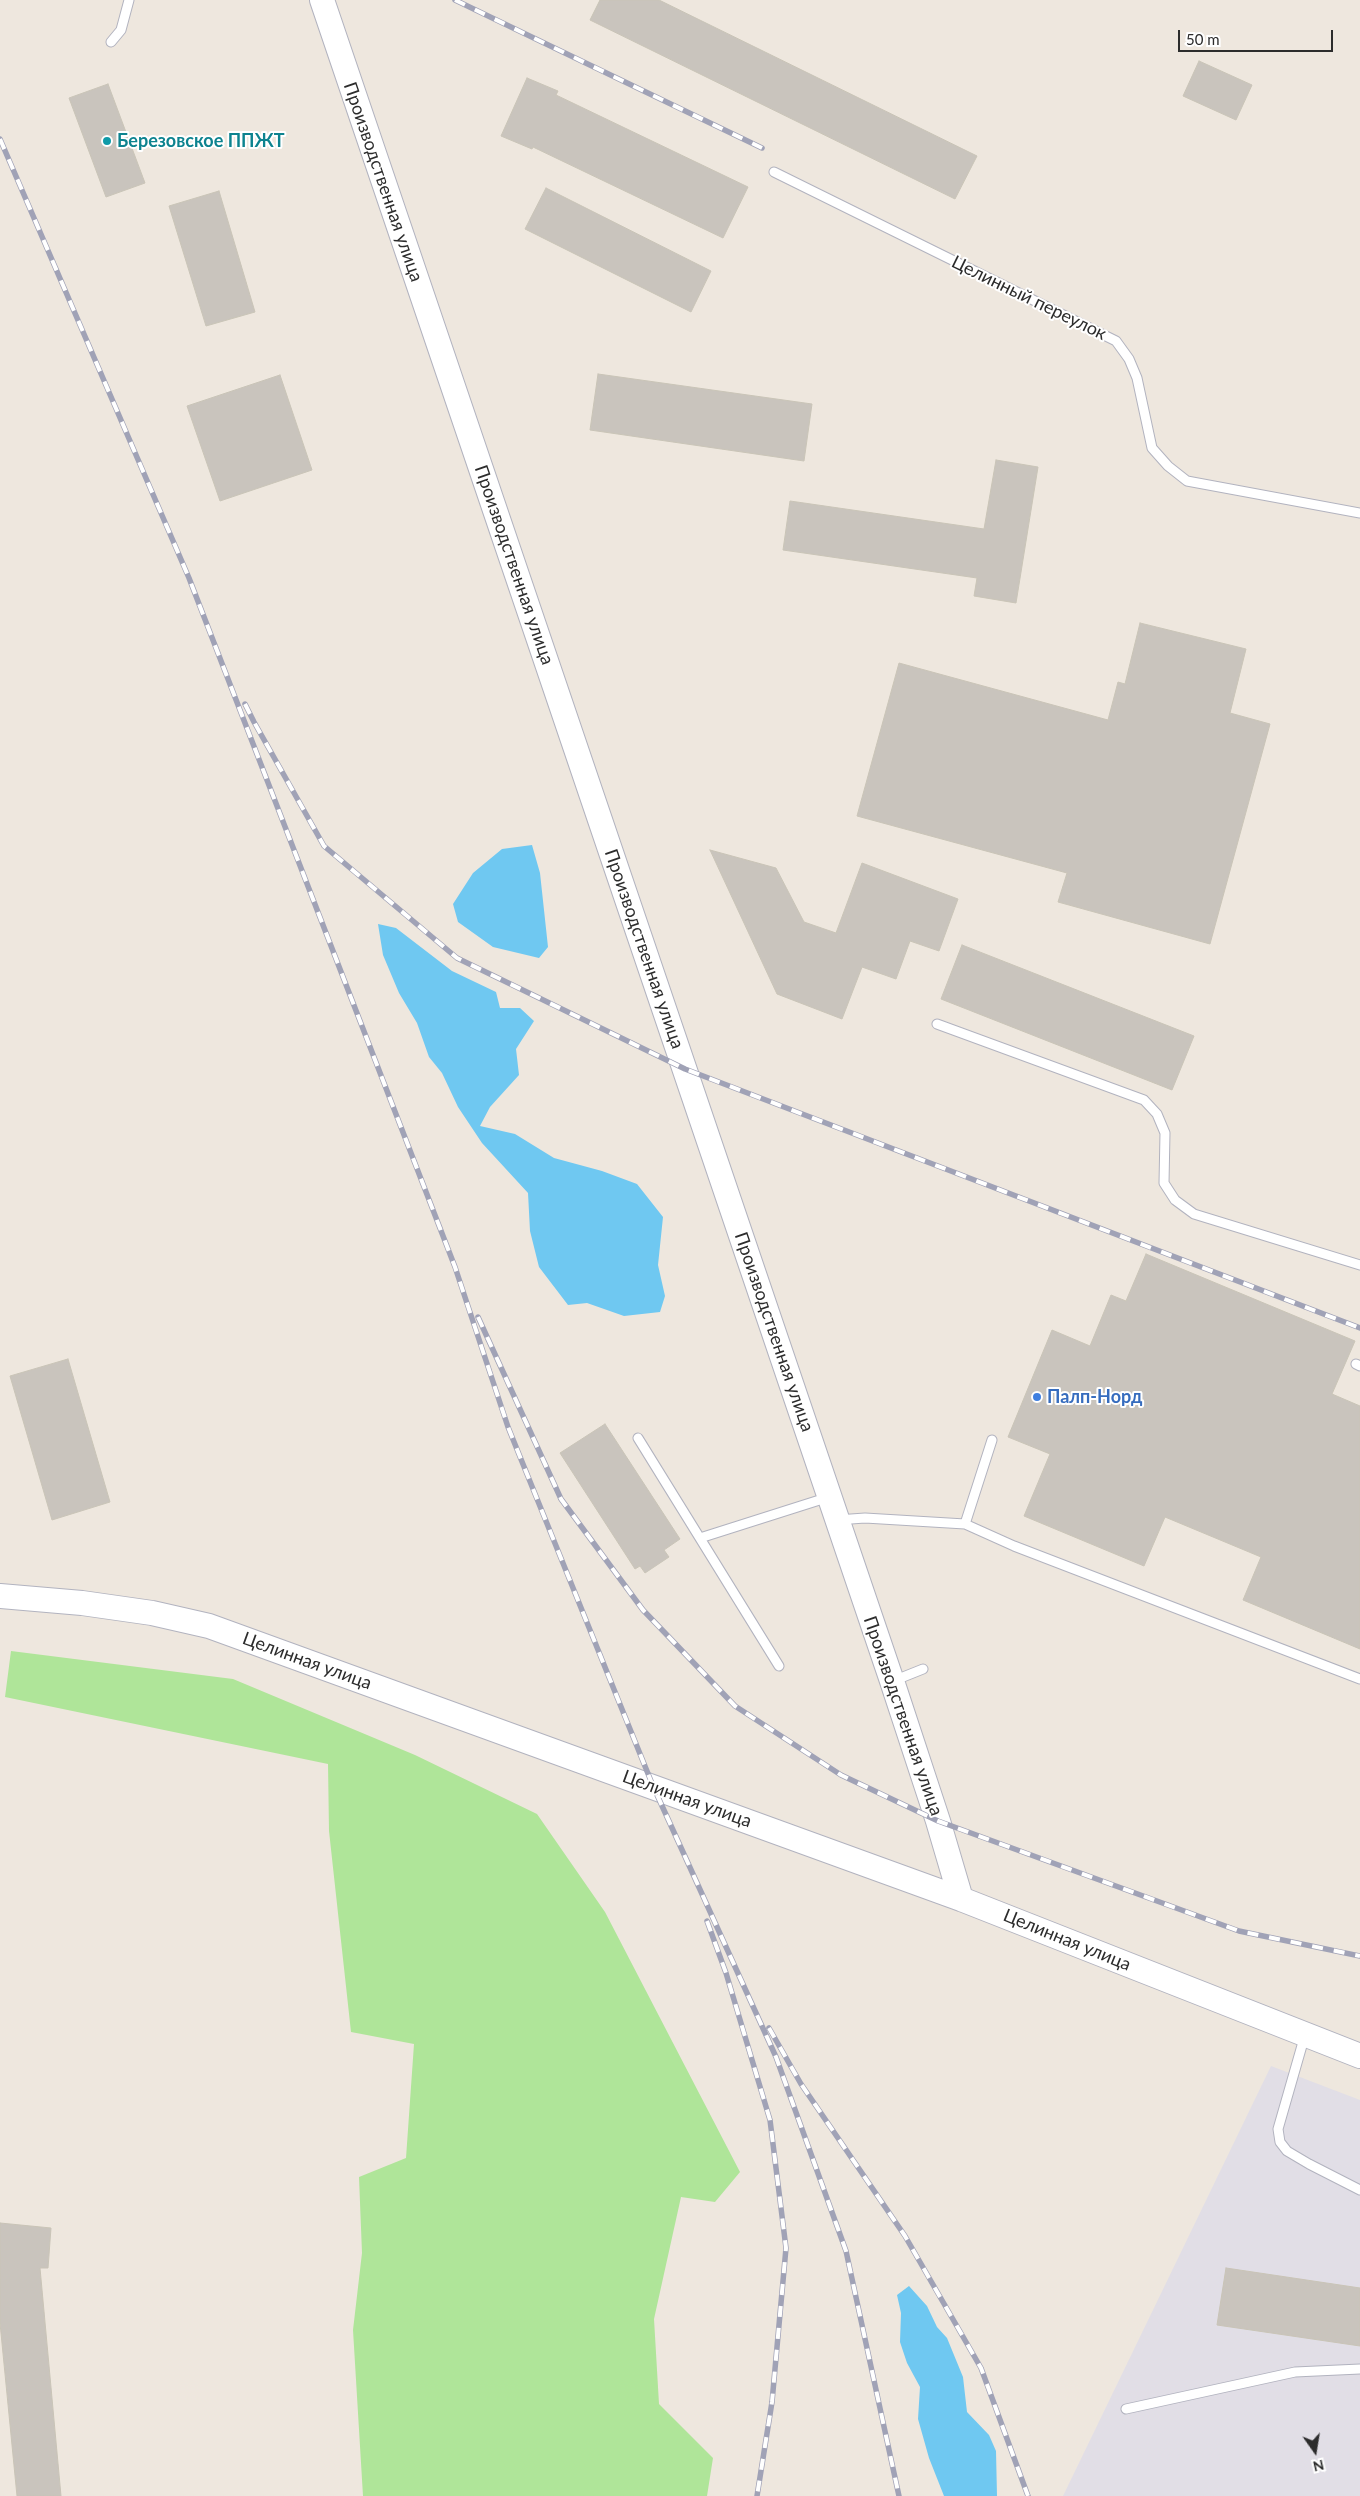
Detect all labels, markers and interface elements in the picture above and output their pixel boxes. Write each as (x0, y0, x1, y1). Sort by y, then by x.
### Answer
scale bar (1180, 20, 1335, 52)
text: 50 m (1186, 30, 1220, 48)
street label: Производственная улица (339, 79, 427, 285)
place label: Березовское ППЖТ (117, 130, 285, 152)
marker: Березовское ППЖТ (101, 135, 113, 147)
street label: Целинный переулок (948, 251, 1110, 345)
street label: Производственная улица (470, 462, 558, 668)
street label: Производственная улица (600, 846, 688, 1052)
street label: Производственная улица (730, 1229, 818, 1435)
place label: Палп-Норд (1047, 1386, 1142, 1408)
marker: Палп-Норд (1031, 1391, 1043, 1403)
street label: Производственная улица (859, 1613, 947, 1819)
street label: Целинная улица (240, 1628, 374, 1694)
street label: Целинная улица (620, 1766, 754, 1832)
street label: Целинная улица (1000, 1905, 1134, 1975)
north arrow (1290, 2426, 1340, 2476)
text: N (1311, 2457, 1326, 2476)

